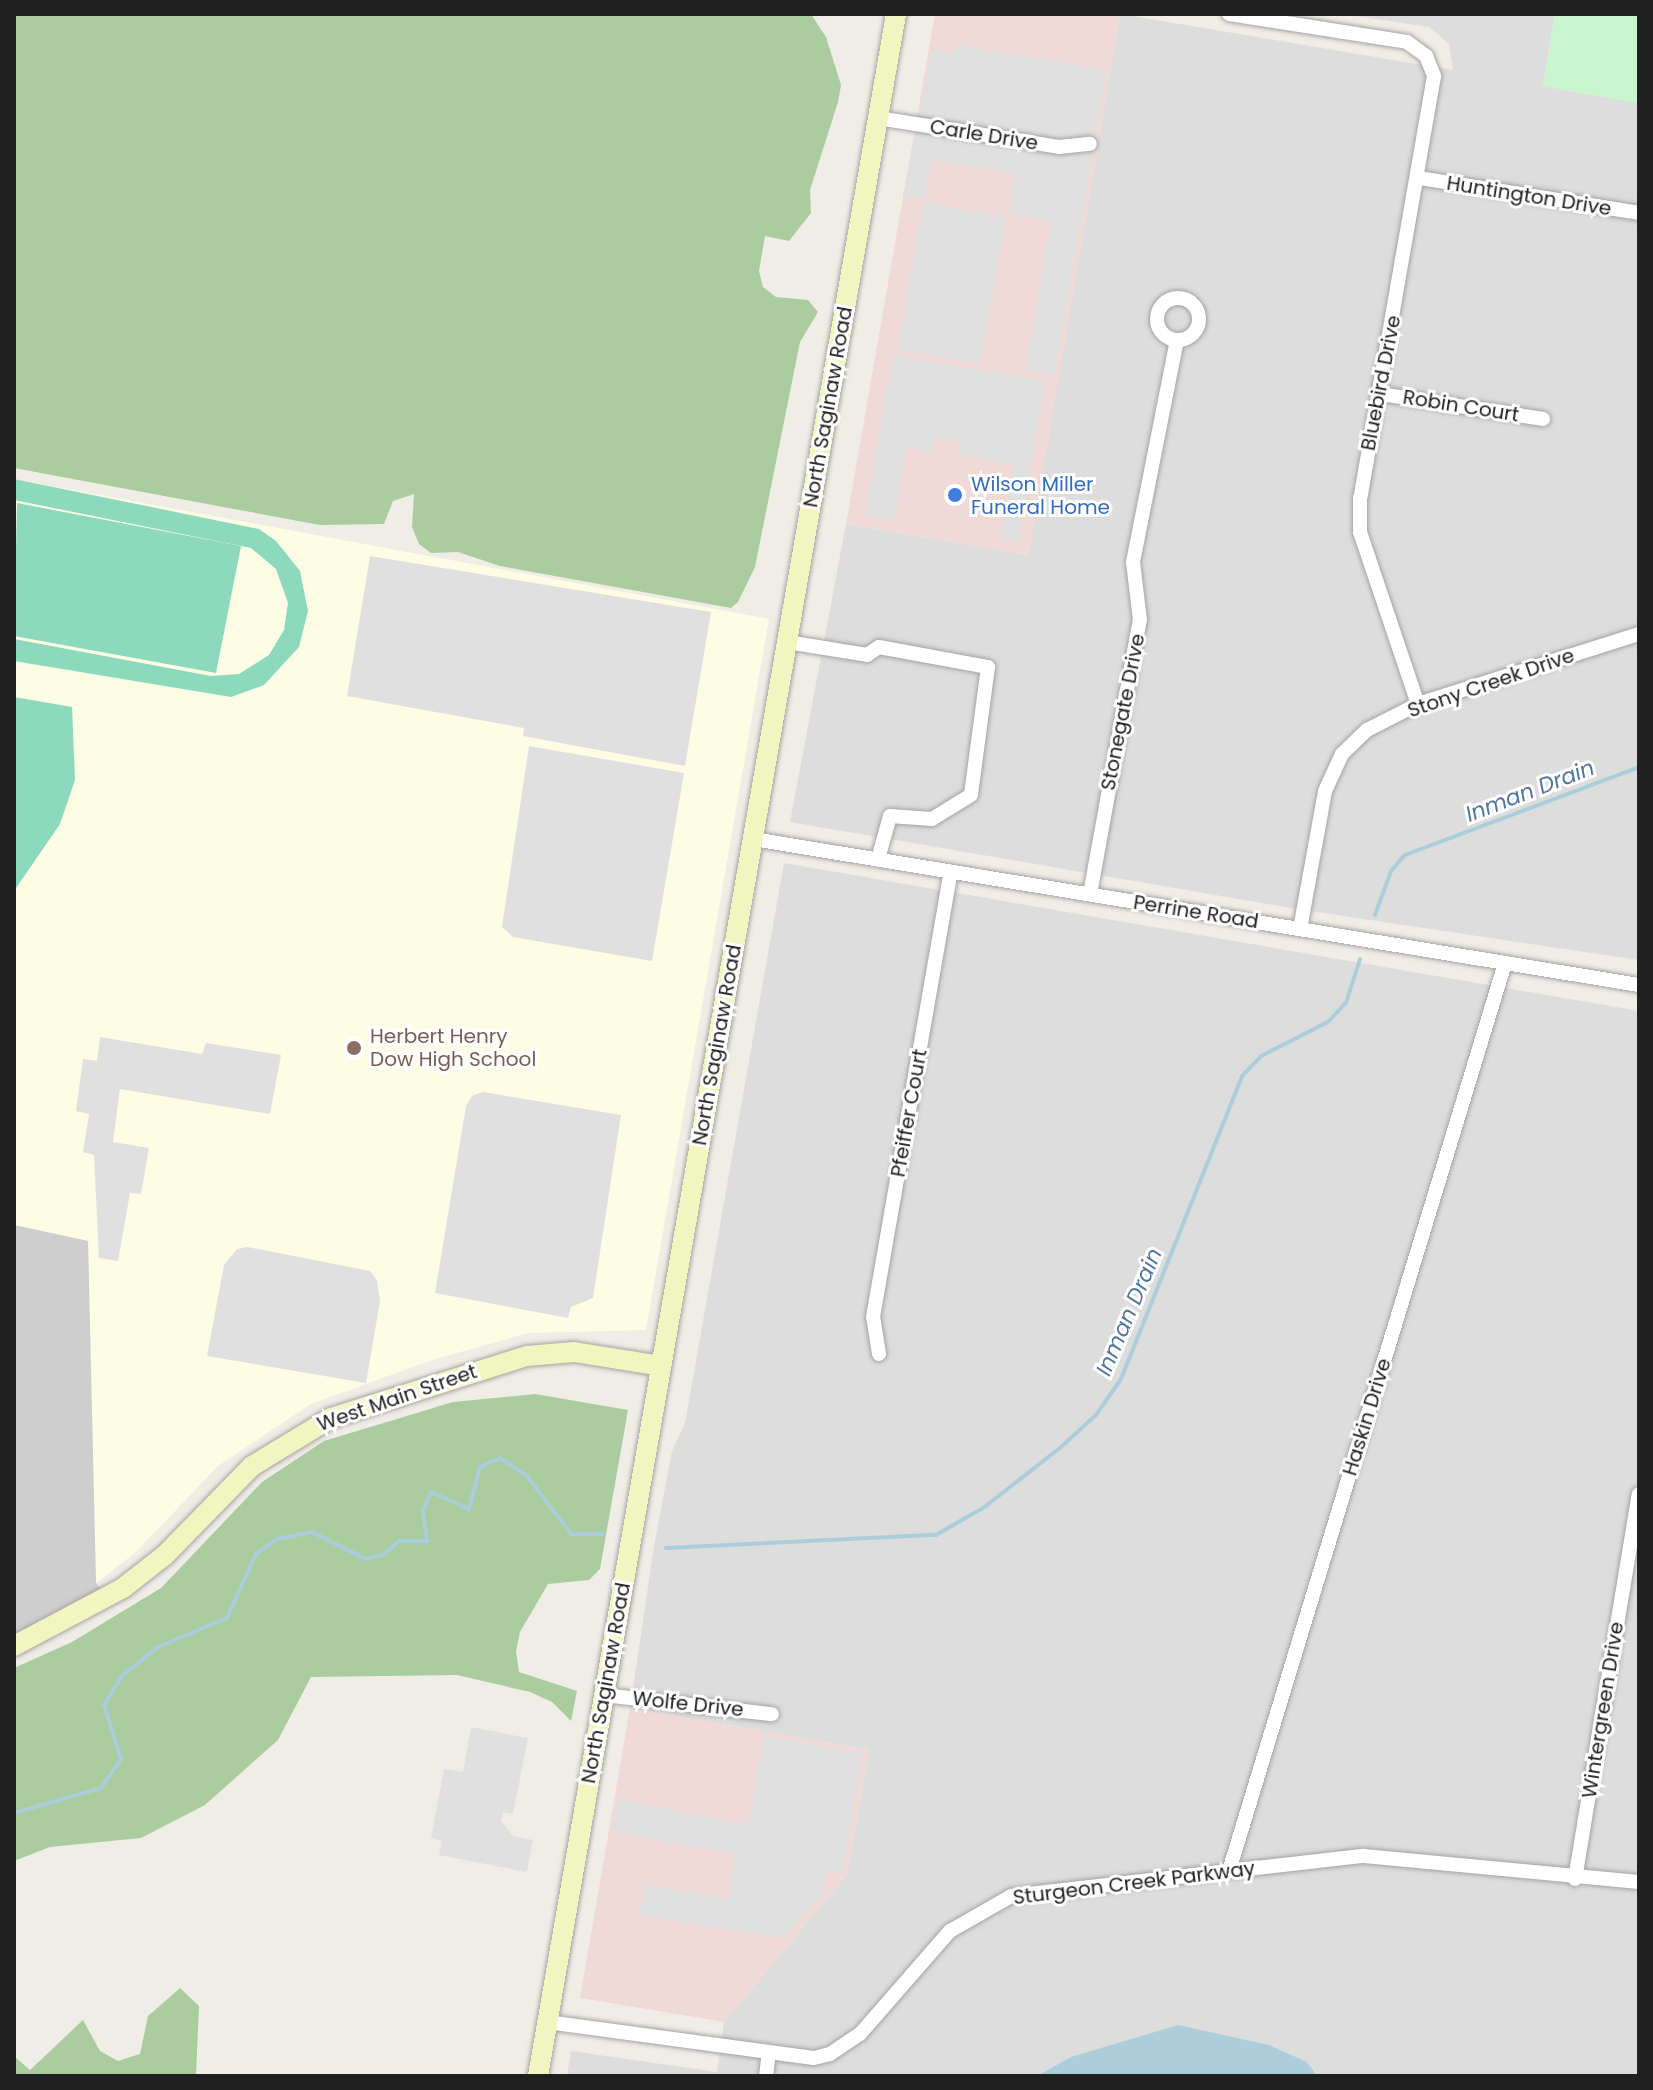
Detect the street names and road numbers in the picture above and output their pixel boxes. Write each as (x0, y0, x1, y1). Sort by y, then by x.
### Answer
street label: Carle Drive (928, 115, 1040, 155)
street label: Huntington Drive (1445, 171, 1613, 221)
street label: North Saginaw Road (799, 305, 857, 509)
street label: Bluebird Drive (1356, 313, 1406, 453)
street label: Robin Court (1401, 385, 1521, 427)
street label: Stonegate Drive (1096, 632, 1150, 792)
street label: Stony Creek Drive (1405, 643, 1577, 723)
street label: Perrine Road (1132, 890, 1260, 934)
street label: North Saginaw Road (688, 943, 746, 1147)
street label: Pfeiffer Court (886, 1047, 932, 1179)
street label: Haskin Drive (1338, 1355, 1396, 1479)
street label: West Main Street (314, 1359, 480, 1437)
street label: North Saginaw Road (577, 1581, 635, 1785)
street label: Wintergreen Drive (1577, 1620, 1629, 1800)
street label: Wolfe Drive (631, 1686, 745, 1722)
street label: Sturgeon Creek Parkway (1012, 1856, 1256, 1910)

